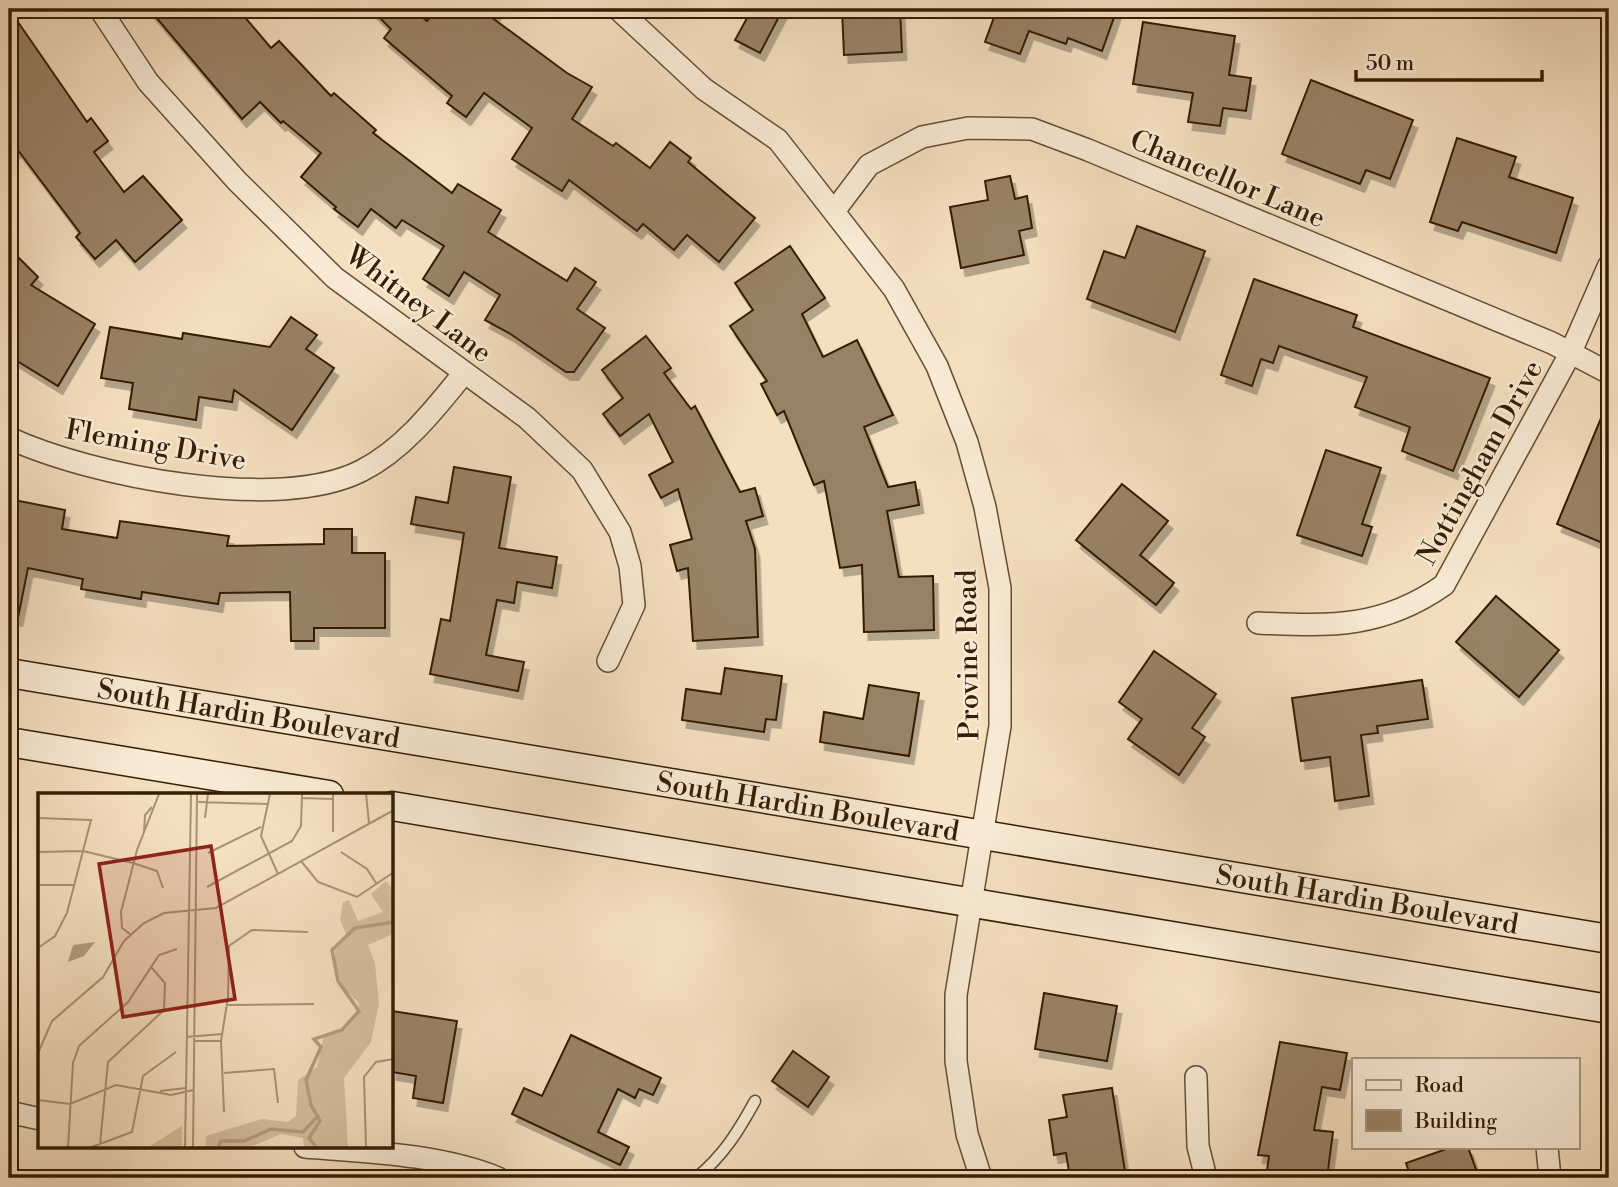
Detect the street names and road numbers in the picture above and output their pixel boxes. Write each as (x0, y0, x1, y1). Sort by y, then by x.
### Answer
street label: Chancellor Lane (1124, 122, 1330, 236)
street label: Whitney Lane (337, 237, 498, 371)
street label: Nottingham Drive (1410, 354, 1551, 571)
street label: Fleming Drive (63, 412, 249, 479)
street label: Provine Road (950, 569, 987, 741)
street label: South Hardin Boulevard (95, 672, 402, 757)
street label: South Hardin Boulevard (654, 765, 962, 850)
street label: South Hardin Boulevard (1213, 858, 1521, 943)

